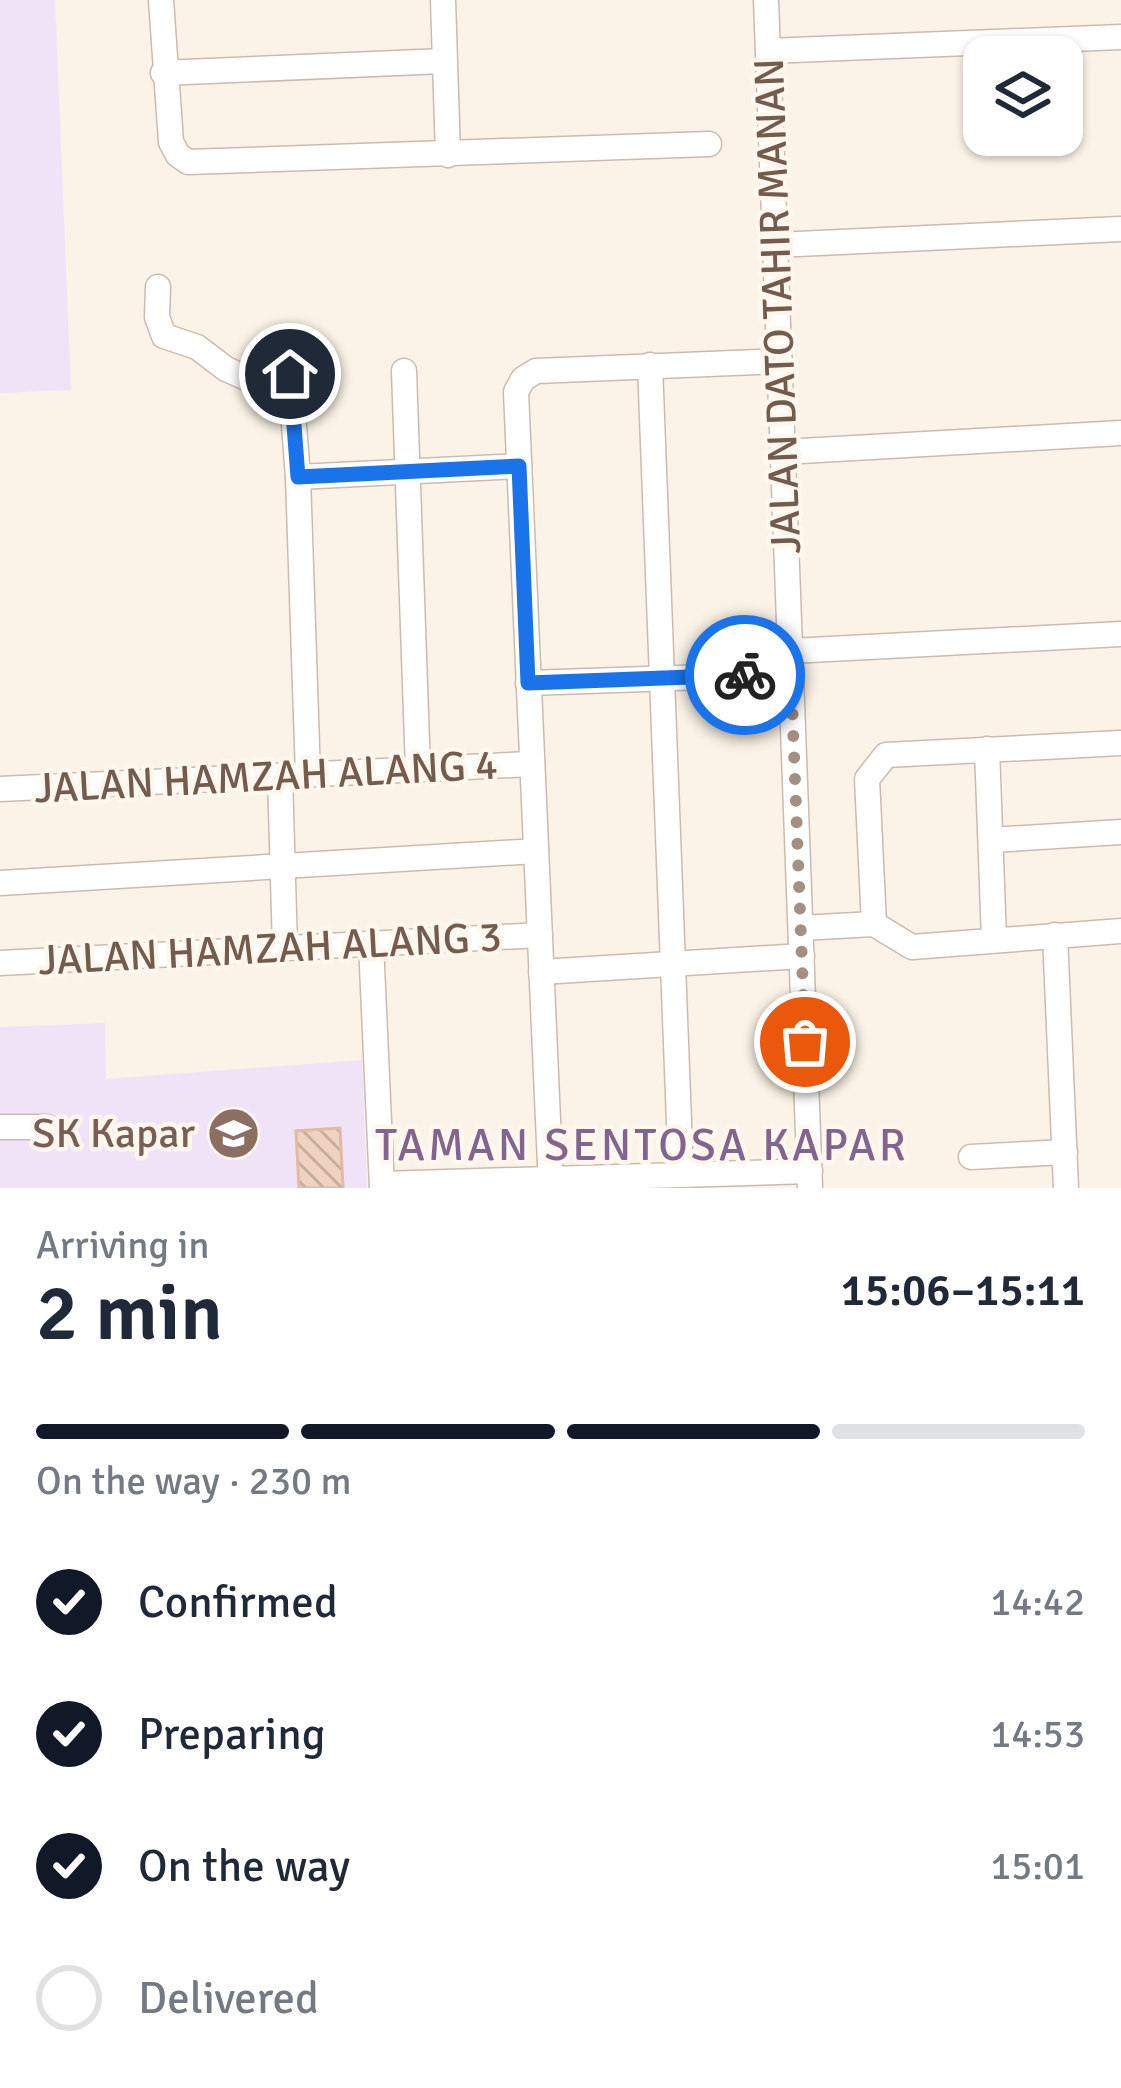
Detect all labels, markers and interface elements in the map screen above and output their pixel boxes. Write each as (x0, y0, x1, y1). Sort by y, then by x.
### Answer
map controls (963, 36, 1083, 156)
button: layers (963, 36, 1083, 156)
street label: JALAN DATO TAHIR MANAN (744, 57, 812, 555)
pin (239, 323, 341, 425)
icon: home (257, 341, 323, 407)
courier (685, 615, 805, 735)
icon: bike (712, 642, 778, 708)
street label: JALAN HAMZAH ALANG 4 (33, 739, 499, 815)
street label: JALAN HAMZAH ALANG 3 (37, 911, 503, 987)
pin (754, 991, 856, 1093)
icon: bag (772, 1009, 838, 1075)
school or university icon: SK Kapar (206, 1105, 262, 1161)
place label: SK Kapar (32, 1108, 196, 1159)
district label: TAMAN SENTOSA KAPAR (375, 1118, 909, 1173)
text: Arriving in (36, 1221, 210, 1269)
text: 15:06–15:11 (841, 1263, 1085, 1318)
text: 2 min (36, 1266, 223, 1362)
text: On the way · 230 m (36, 1457, 352, 1505)
icon: check (36, 1569, 102, 1635)
text: Confirmed (138, 1575, 338, 1630)
text: 14:42 (990, 1578, 1085, 1626)
icon: check (36, 1701, 102, 1767)
text: Preparing (138, 1707, 326, 1762)
text: 14:53 (990, 1710, 1085, 1758)
icon: check (36, 1833, 102, 1899)
text: On the way (138, 1839, 350, 1894)
text: 15:01 (990, 1842, 1085, 1890)
text: Delivered (138, 1971, 319, 2026)

